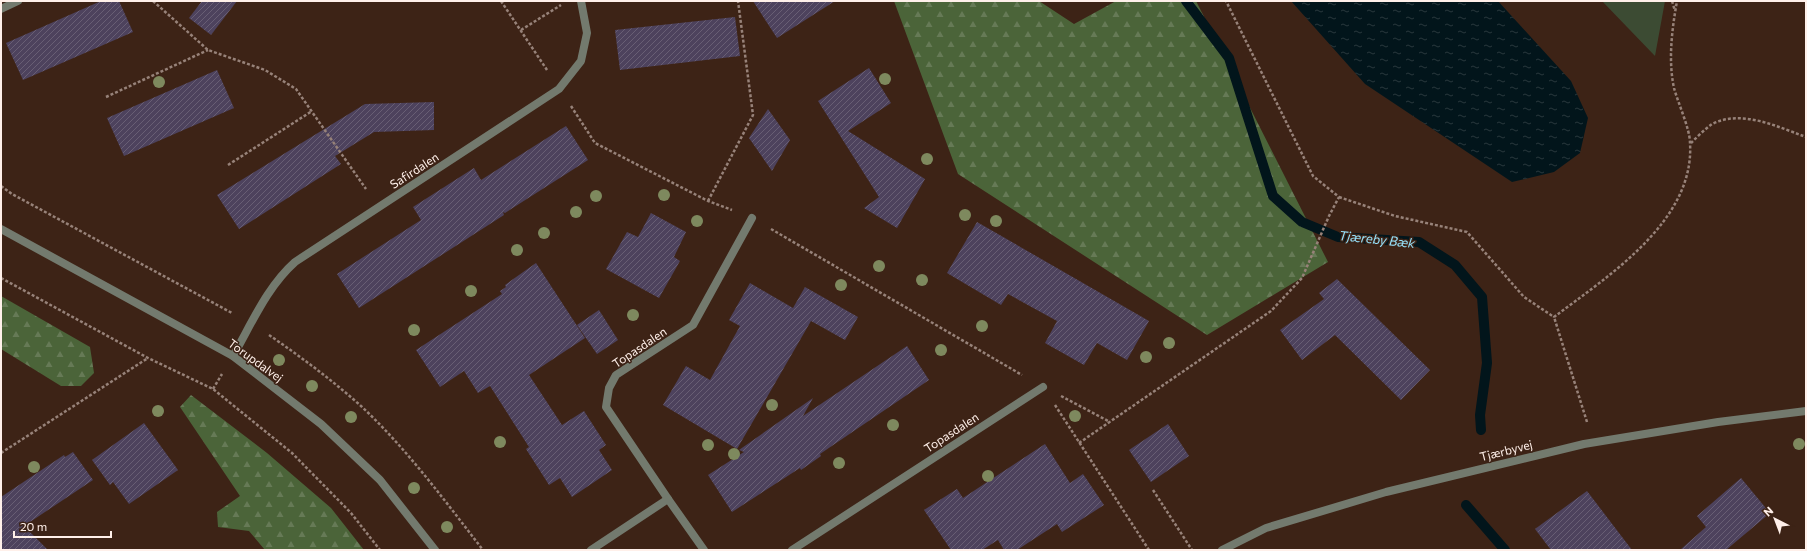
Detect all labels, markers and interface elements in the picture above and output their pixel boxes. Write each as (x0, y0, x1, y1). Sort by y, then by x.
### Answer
street label: Safirdalen (387, 149, 441, 191)
water label: Tjæreby Bæk (1338, 227, 1417, 251)
street label: Topasdalen (609, 324, 669, 370)
street label: Torupdalvej (226, 335, 286, 385)
street label: Topasdalen (921, 409, 981, 455)
street label: Tjærbyvej (1478, 437, 1534, 463)
north arrow (1755, 499, 1795, 539)
text: N (1761, 504, 1775, 519)
scale bar (14, 513, 111, 539)
text: 20 m (20, 519, 47, 533)

